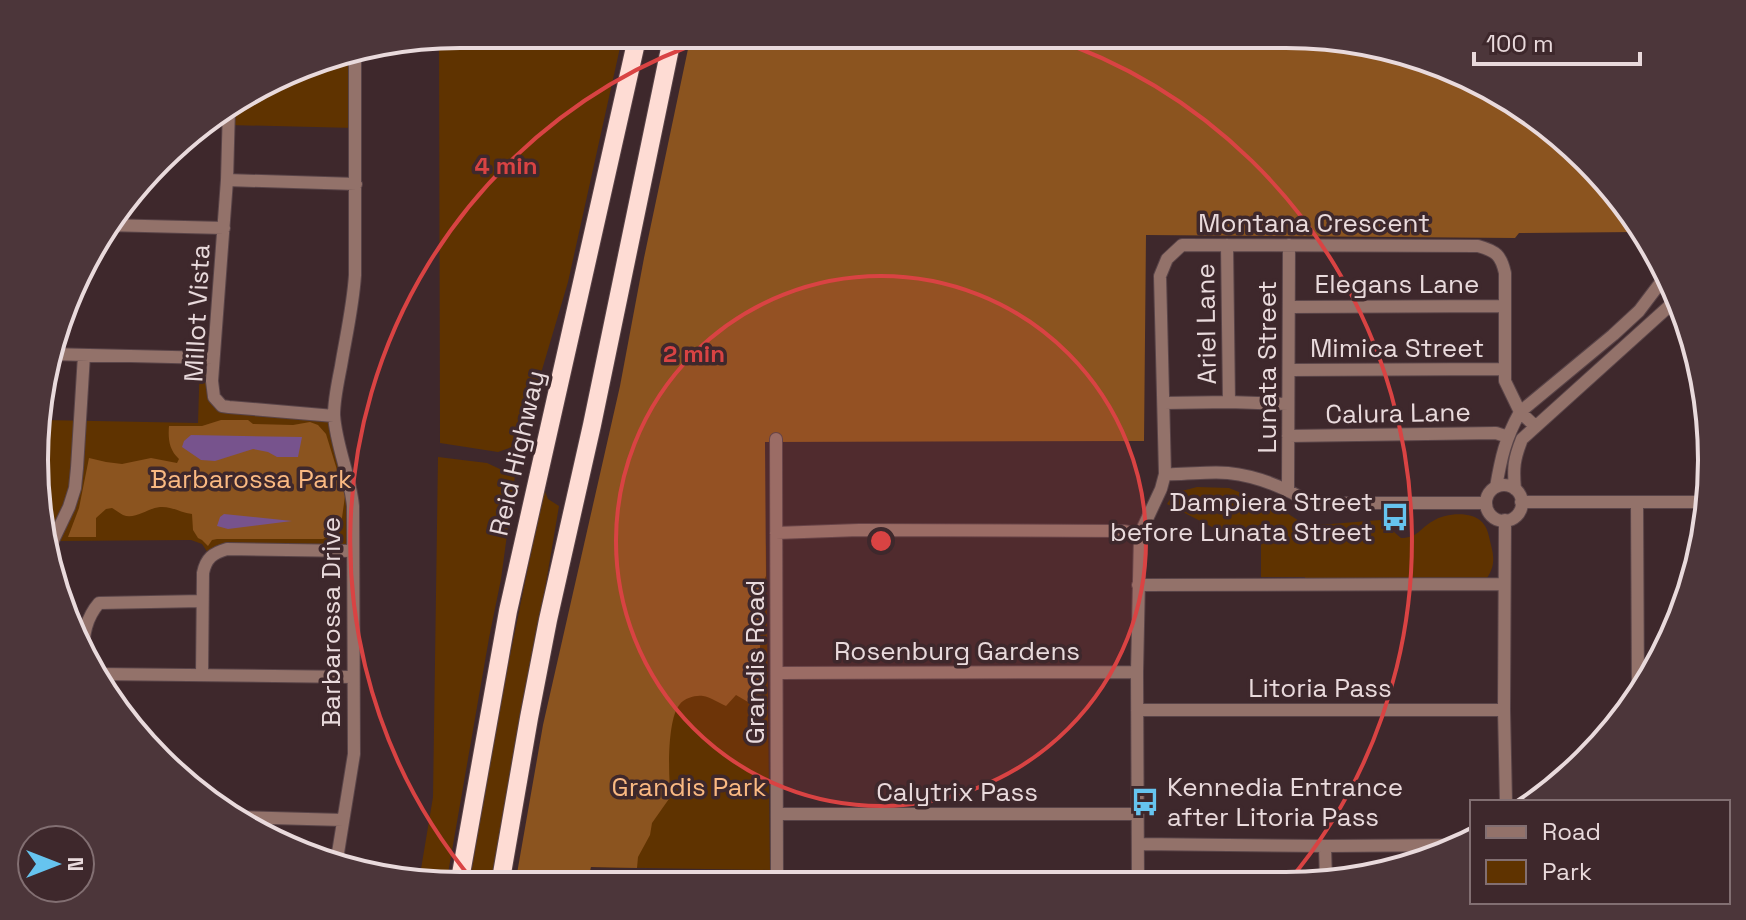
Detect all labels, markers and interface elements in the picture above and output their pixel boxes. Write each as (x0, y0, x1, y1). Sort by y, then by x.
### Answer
scale bar (1474, 16, 1640, 66)
text: 100 m (1486, 28, 1554, 59)
text: 4 min (474, 150, 538, 181)
street label: Montana Crescent (1198, 206, 1430, 240)
street label: Millot Vista (176, 243, 218, 383)
street label: Ariel Lane (1188, 263, 1224, 385)
street label: Elegans Lane (1315, 267, 1479, 301)
street label: Lunata Street (1250, 280, 1284, 454)
street label: Mimica Street (1310, 331, 1484, 365)
text: 2 min (663, 338, 725, 369)
street label: Reid Highway (481, 367, 553, 539)
street label: Calura Lane (1325, 395, 1471, 431)
park label: Barbarossa Park (150, 462, 352, 496)
place label: Dampiera Street before Lunata Street (1110, 485, 1373, 549)
bus stop icon: Dampiera Street before Lunata Street (1380, 502, 1410, 532)
street label: Barbarossa Drive (314, 517, 348, 727)
centre of rings (867, 527, 895, 555)
street label: Grandis Road (738, 580, 772, 744)
street label: Rosenburg Gardens (834, 634, 1080, 668)
street label: Litoria Pass (1248, 671, 1392, 705)
park label: Grandis Park (612, 770, 766, 804)
place label: Kennedia Entrance after Litoria Pass (1167, 770, 1403, 834)
street label: Calytrix Pass (876, 775, 1038, 809)
bus stop icon: Kennedia Entrance after Litoria Pass (1130, 787, 1160, 817)
legend (1470, 800, 1730, 904)
text: Road (1542, 816, 1601, 847)
north arrow (16, 824, 96, 904)
text: Park (1542, 856, 1592, 887)
text: N (62, 857, 90, 871)

